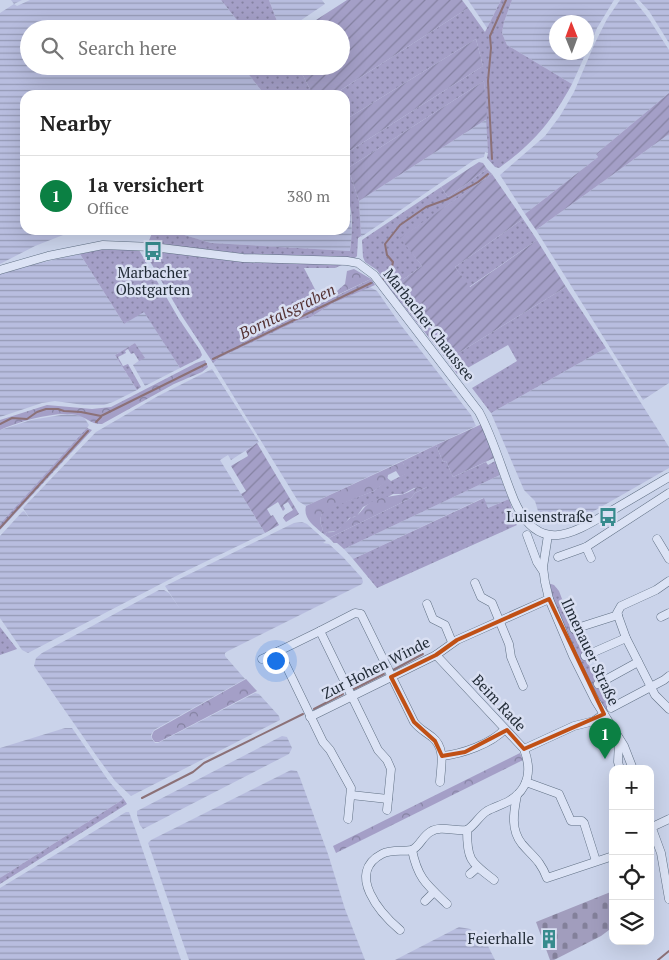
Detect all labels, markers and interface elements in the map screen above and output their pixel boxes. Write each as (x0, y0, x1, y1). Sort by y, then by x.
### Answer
north arrow (549, 15, 594, 60)
search box (20, 20, 350, 75)
icon: search (38, 34, 66, 62)
text: Search here (78, 35, 177, 60)
text: Nearby (40, 109, 111, 137)
text: 1a versichert (87, 172, 204, 197)
text: 1 (51, 185, 61, 207)
text: 380 m (287, 185, 330, 207)
text: Office (87, 197, 129, 219)
bus stop icon: Marbacher Obstgarten (142, 240, 164, 262)
place label: Marbacher Obstgarten (116, 262, 190, 299)
street label: Marbacher Chaussee (380, 264, 480, 385)
water label: Borntalsgraben (234, 278, 339, 344)
place label: Luisenstraße (506, 506, 593, 526)
bus stop icon: Luisenstraße (597, 506, 619, 528)
street label: Ilmenauer Straße (557, 595, 625, 709)
street label: Zur Hohen Winde (318, 631, 433, 703)
your location (263, 648, 289, 674)
street label: Beim Rade (468, 670, 531, 735)
pin: 1 (589, 718, 621, 759)
map controls (609, 765, 654, 945)
button: + (609, 765, 654, 810)
button: − (609, 810, 654, 855)
button: locate (609, 855, 654, 900)
button: layers (609, 900, 654, 945)
place label: Feierhalle (468, 928, 534, 948)
building icon: Feierhalle (538, 928, 560, 950)

